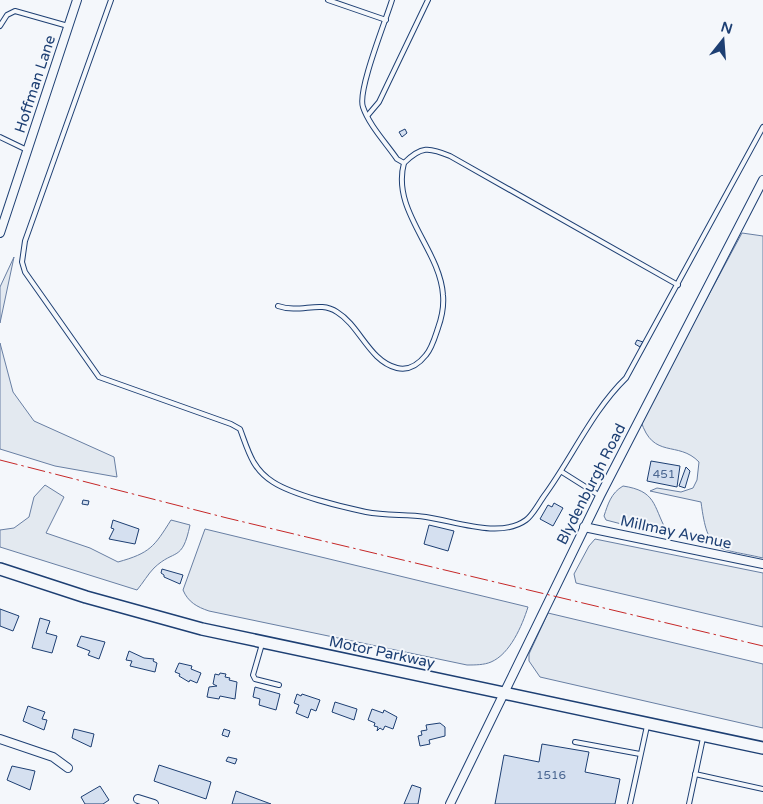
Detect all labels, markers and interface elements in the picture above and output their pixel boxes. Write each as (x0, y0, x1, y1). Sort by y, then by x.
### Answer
north arrow (698, 15, 748, 65)
text: N (719, 18, 735, 38)
street label: Hoffman Lane (11, 33, 59, 135)
street label: Blydenburgh Road (553, 420, 629, 548)
house number: 451 (653, 467, 675, 481)
street label: Millmay Avenue (619, 511, 733, 553)
street label: Motor Parkway (327, 632, 437, 672)
house number: 1516 (536, 768, 566, 782)

